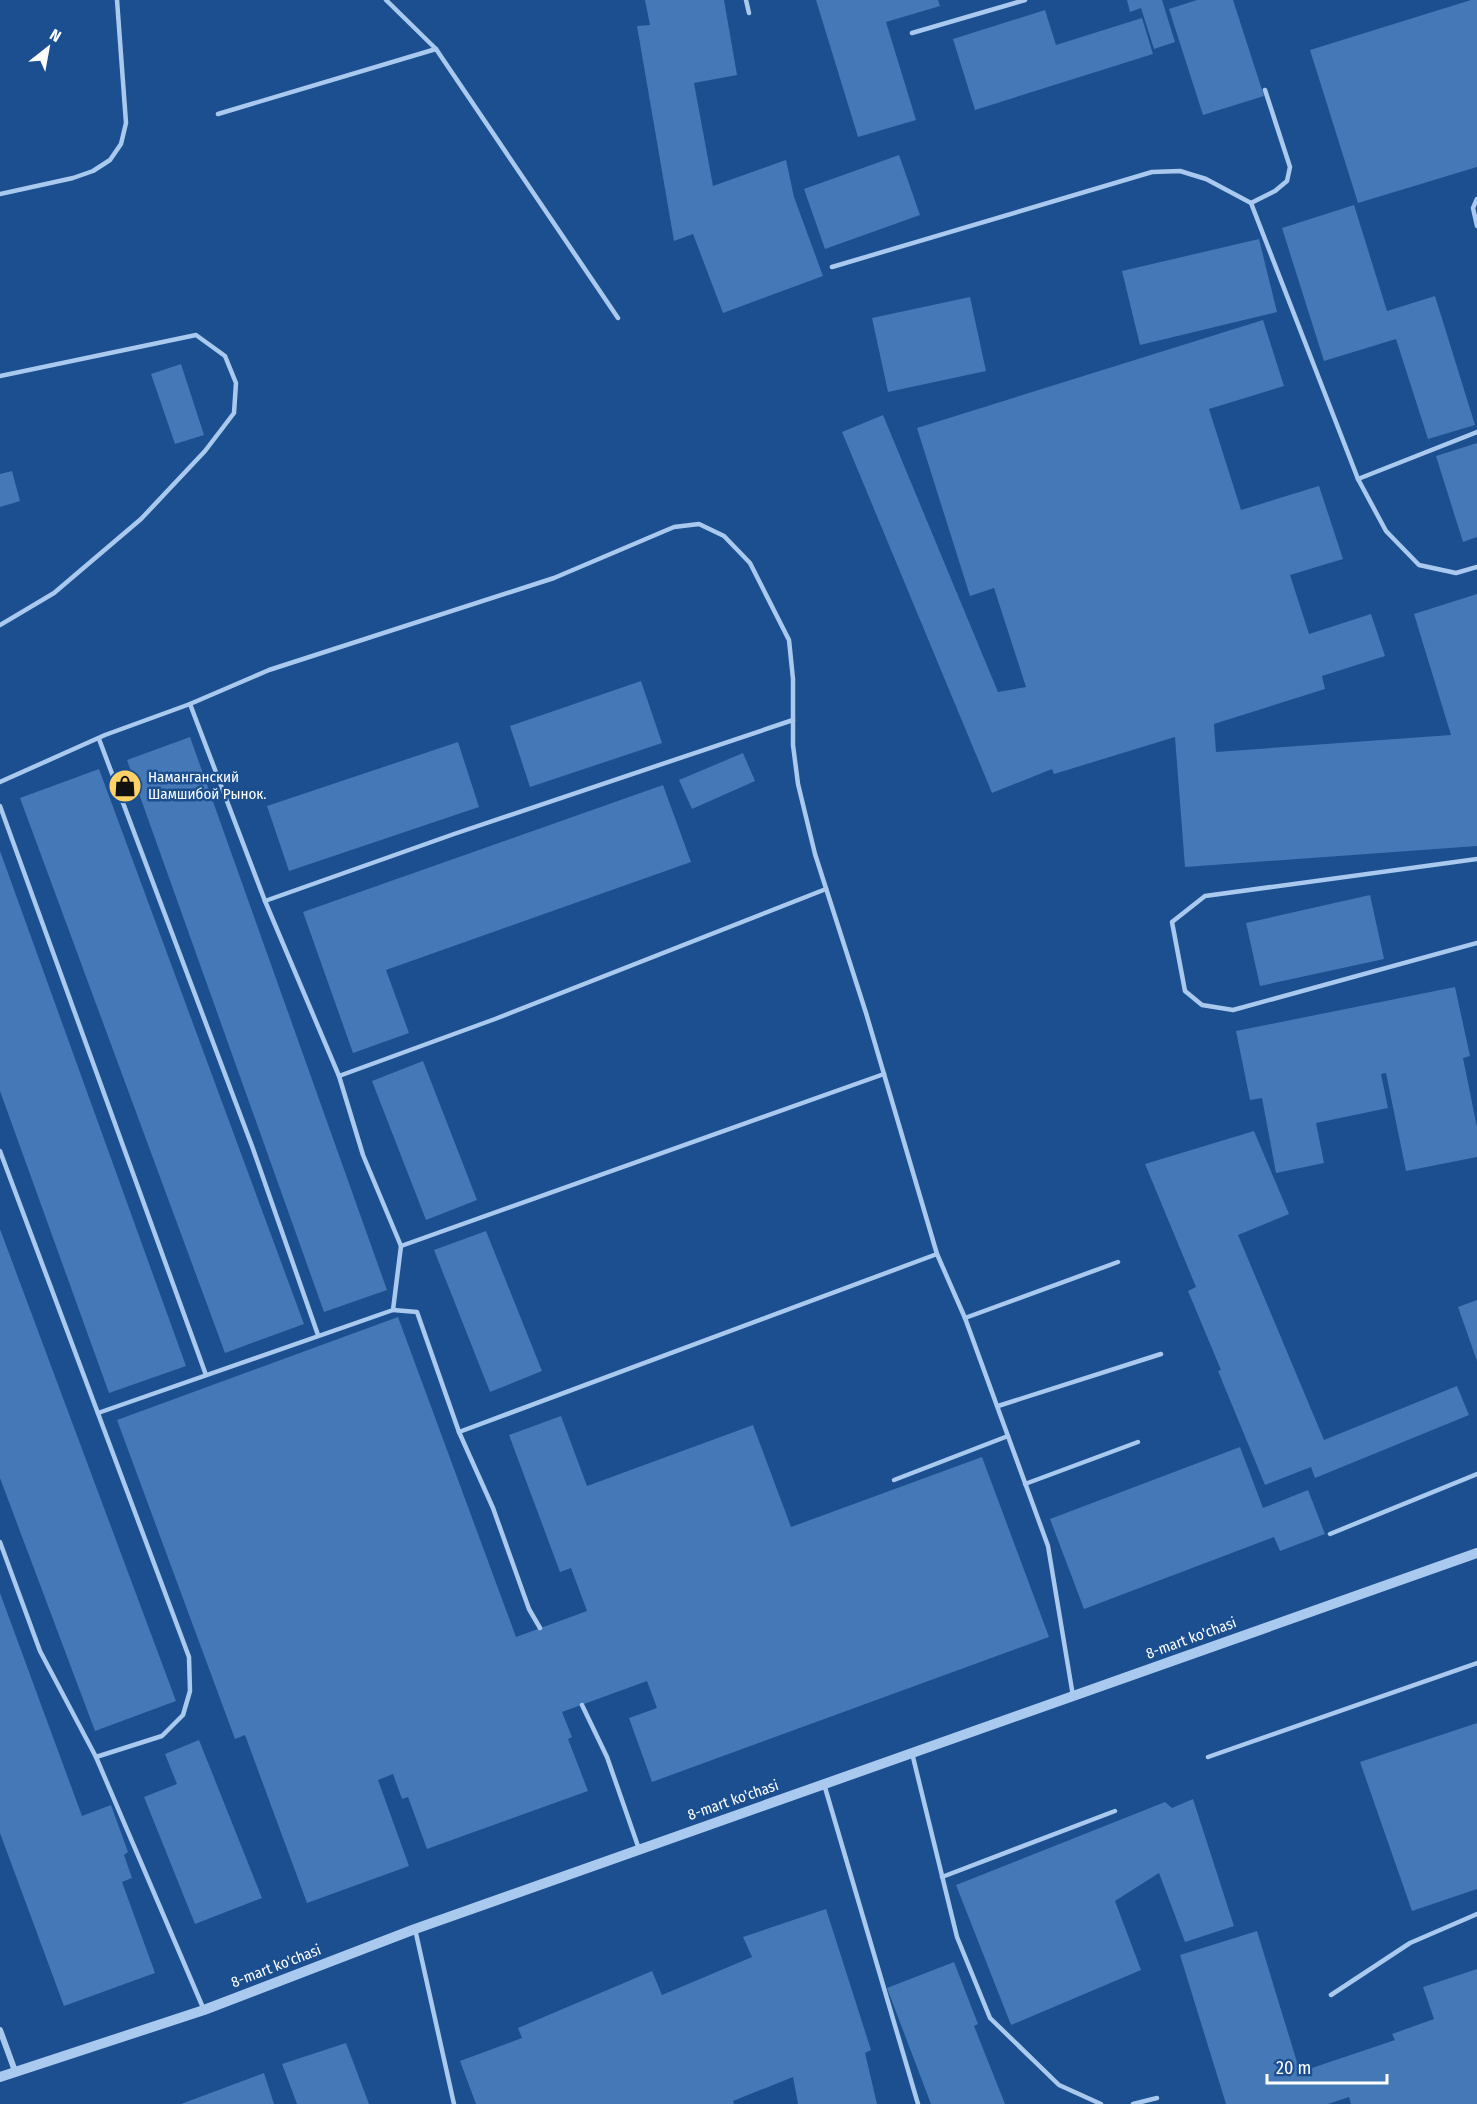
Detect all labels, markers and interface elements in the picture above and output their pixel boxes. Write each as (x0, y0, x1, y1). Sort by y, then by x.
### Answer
north arrow (18, 18, 78, 78)
text: N (46, 25, 64, 46)
shop icon: Наманганский Шамшибой Рынок. (107, 768, 143, 804)
place label: Наманганский Шамшибой Рынок. (148, 768, 267, 803)
street label: 8-mart ko'chasi (1143, 1613, 1239, 1663)
street label: 8-mart ko'chasi (685, 1776, 781, 1824)
street label: 8-mart ko'chasi (229, 1941, 323, 1991)
scale bar (1267, 2047, 1387, 2085)
text: 20 m (1276, 2057, 1311, 2079)

